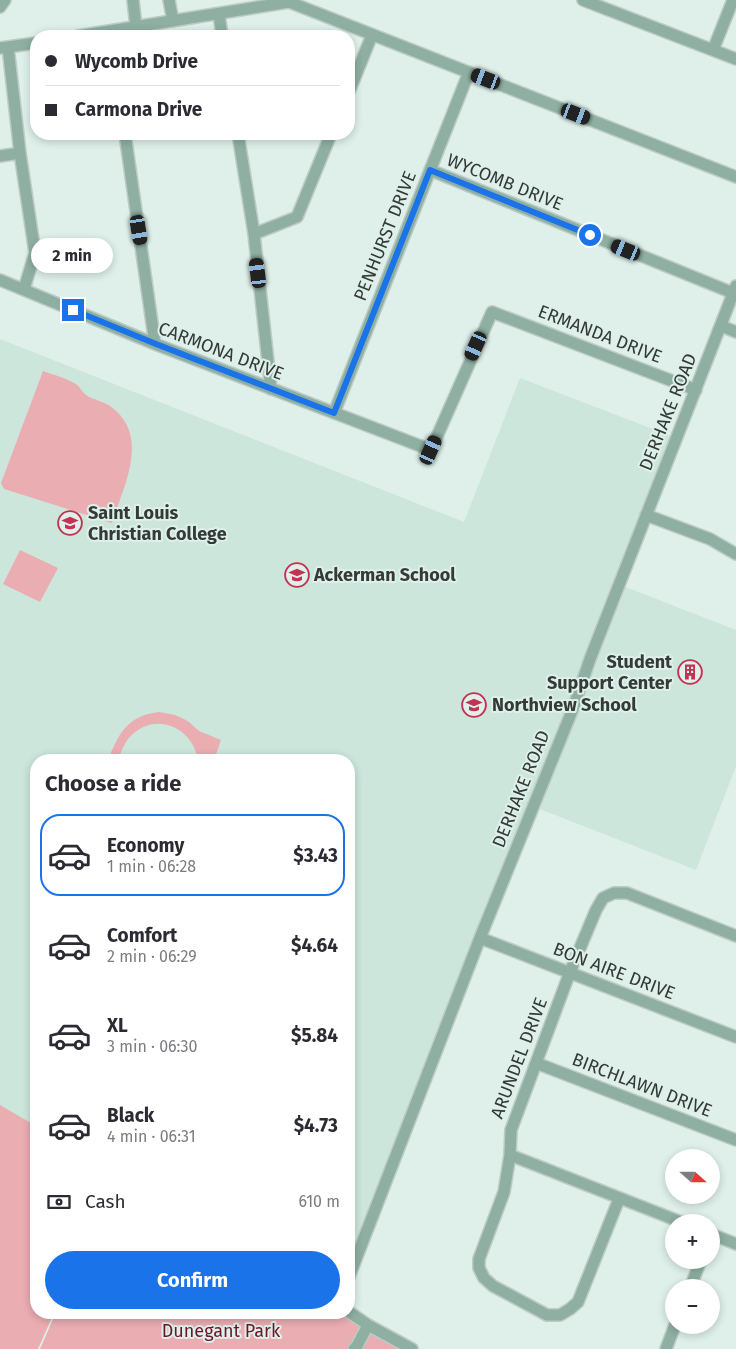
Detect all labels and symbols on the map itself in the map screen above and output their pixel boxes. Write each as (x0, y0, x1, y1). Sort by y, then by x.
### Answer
car (469, 67, 502, 91)
car (559, 102, 592, 126)
street label: WYCOMB DRIVE (444, 149, 566, 215)
street label: PENHURST DRIVE (349, 168, 421, 304)
car (129, 214, 148, 246)
route start (579, 224, 601, 246)
car (609, 237, 642, 263)
callout: 2 min (32, 238, 114, 272)
car (248, 257, 267, 289)
route end (62, 299, 84, 321)
street label: ERMANDA DRIVE (535, 300, 665, 368)
street label: CARMONA DRIVE (155, 317, 287, 385)
car (463, 329, 488, 363)
street label: DERHAKE ROAD (634, 350, 702, 474)
car (418, 433, 443, 467)
place label: Saint Louis Christian College (88, 502, 227, 545)
school or university icon: Saint Louis Christian College (57, 510, 83, 536)
school or university icon: Ackerman School (284, 562, 310, 588)
place label: Ackerman School (313, 564, 456, 586)
place label: Student Support Center (547, 651, 673, 694)
building icon: Student Support Center (677, 659, 703, 685)
school or university icon: Northview School (461, 692, 487, 718)
place label: Northview School (492, 694, 637, 716)
street label: DERHAKE ROAD (487, 727, 555, 851)
street label: BON AIRE DRIVE (550, 938, 678, 1004)
street label: ARUNDEL DRIVE (486, 994, 552, 1122)
street label: BIRCHLAWN DRIVE (569, 1048, 715, 1122)
north arrow (665, 1149, 720, 1204)
park label: Dunegant Park (162, 1320, 281, 1342)

